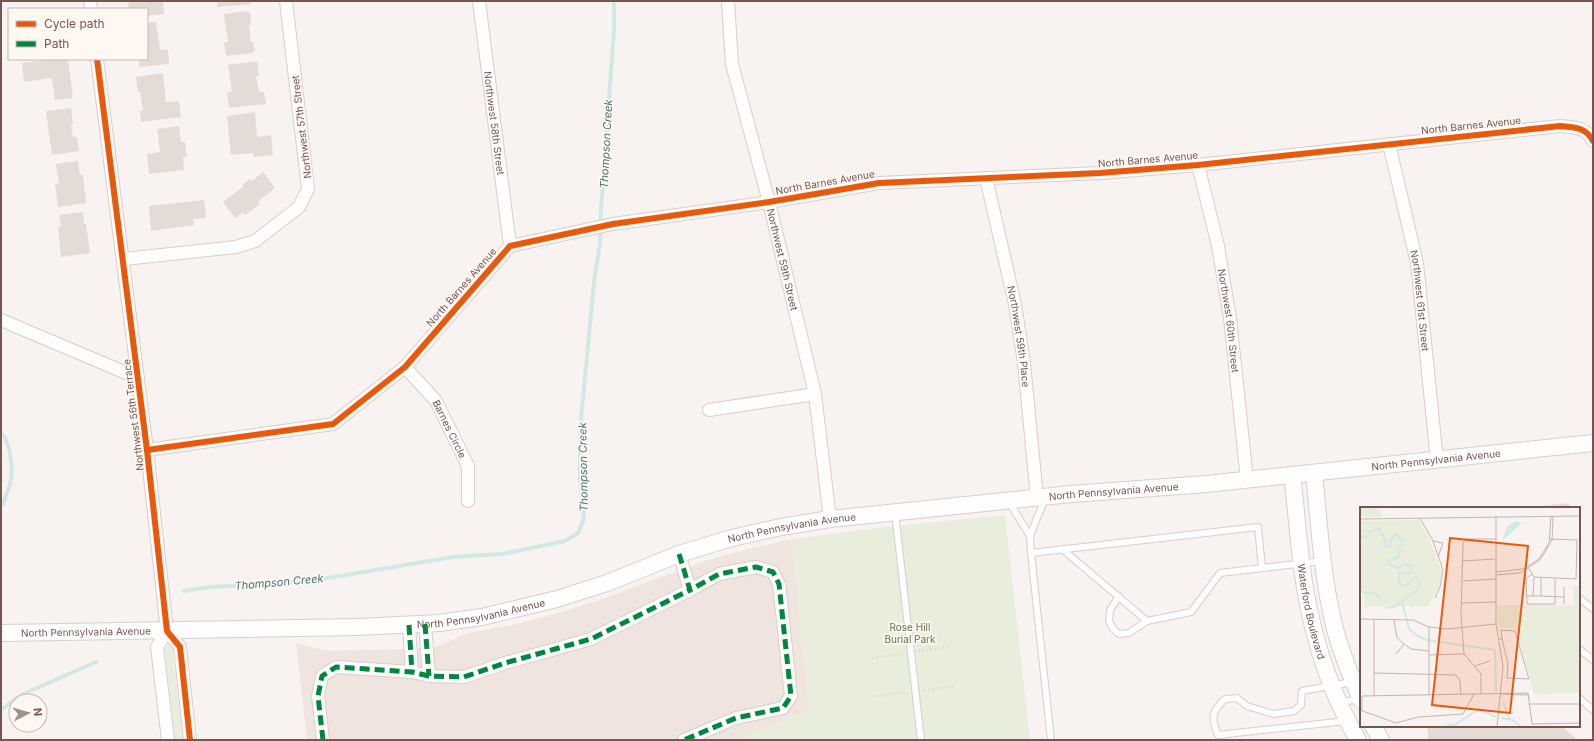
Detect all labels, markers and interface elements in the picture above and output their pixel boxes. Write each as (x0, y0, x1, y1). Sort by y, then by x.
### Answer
legend (8, 8, 148, 60)
text: Cycle path (44, 16, 105, 31)
text: Path (44, 36, 69, 51)
street label: Northwest 58th Street (482, 70, 507, 176)
street label: Northwest 57th Street (289, 74, 313, 179)
water label: Thompson Creek (597, 98, 615, 189)
street label: North Barnes Avenue (1420, 114, 1522, 136)
street label: North Barnes Avenue (1097, 149, 1199, 169)
street label: North Barnes Avenue (774, 167, 876, 197)
street label: Northwest 59th Street (765, 207, 801, 312)
street label: North Barnes Avenue (424, 245, 499, 329)
street label: Northwest 61st Street (1408, 249, 1432, 353)
street label: Northwest 60th Street (1216, 268, 1242, 374)
street label: Northwest 59th Place (1005, 285, 1032, 388)
street label: Northwest 56th Terrace (120, 358, 146, 472)
street label: Barnes Circle (430, 398, 469, 460)
water label: Thompson Creek (575, 421, 591, 512)
street label: North Pennsylvania Avenue (1371, 447, 1502, 472)
street label: North Pennsylvania Avenue (1048, 480, 1179, 502)
inset map (1360, 507, 1580, 727)
street label: North Pennsylvania Avenue (726, 510, 857, 545)
street label: Waterford Boulevard (1296, 563, 1328, 661)
water label: Thompson Creek (234, 571, 325, 593)
street label: North Pennsylvania Avenue (417, 596, 546, 630)
park label: Rose Hill Burial Park (884, 621, 936, 645)
street label: North Pennsylvania Avenue (21, 624, 151, 639)
north arrow (8, 693, 48, 733)
text: N (31, 707, 45, 717)

